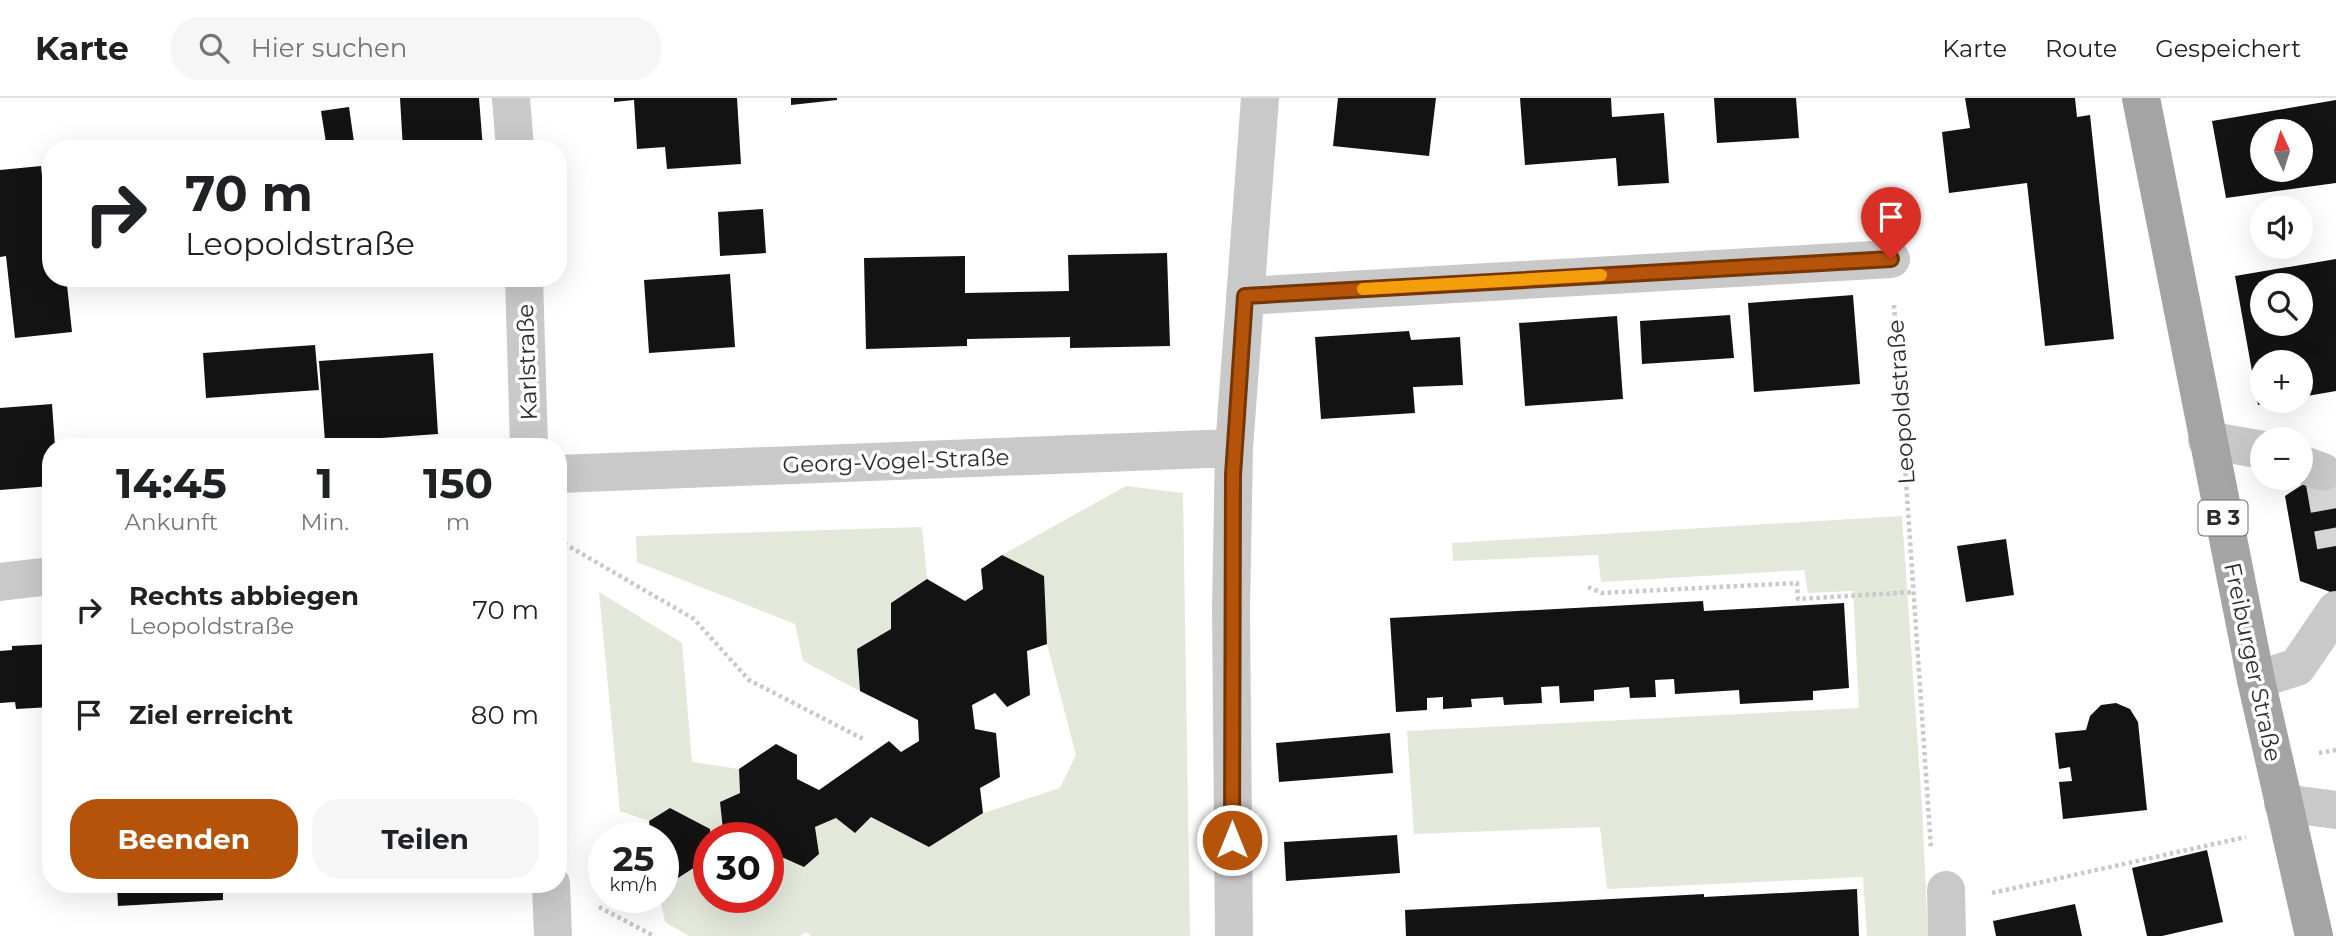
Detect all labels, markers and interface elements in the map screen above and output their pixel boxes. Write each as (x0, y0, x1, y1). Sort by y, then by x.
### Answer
search box (171, 17, 661, 80)
text: Karte (35, 28, 129, 68)
icon: search (195, 29, 233, 67)
text: Hier suchen (251, 32, 407, 64)
text: Karte (1942, 34, 2007, 63)
text: Route (2045, 34, 2117, 63)
text: Gespeichert (2155, 34, 2301, 63)
north arrow (2250, 119, 2314, 182)
map controls (2250, 119, 2313, 490)
text: 70 m (185, 164, 313, 223)
icon: right (70, 168, 161, 259)
pin (1861, 187, 1921, 259)
button: sound (2250, 196, 2313, 259)
icon: arrive (1872, 198, 1910, 236)
text: Leopoldstraße (185, 224, 415, 263)
button: search (2250, 273, 2313, 336)
street label: Karlstraße (511, 303, 543, 421)
street label: Leopoldstraße (1881, 319, 1921, 485)
button: + (2250, 350, 2313, 413)
button: − (2250, 427, 2313, 490)
street label: Georg-Vogel-Straße (782, 443, 1010, 479)
text: 14:45 (116, 457, 227, 509)
text: 1 (317, 457, 333, 509)
text: 150 (423, 457, 493, 509)
road number: B 3 (2198, 500, 2248, 536)
text: Ankunft (124, 508, 218, 536)
text: Min. (301, 508, 349, 536)
text: m (446, 508, 470, 536)
street label: Freiburger Straße (2218, 560, 2288, 764)
text: Rechts abbiegen (129, 580, 359, 612)
icon: right (70, 591, 108, 629)
text: 70 m (473, 594, 539, 626)
text: Leopoldstraße (129, 612, 294, 640)
icon: arrive (70, 696, 108, 734)
text: Ziel erreicht (129, 699, 293, 731)
text: 80 m (471, 699, 539, 731)
button: Beenden (70, 799, 298, 879)
button: Teilen (312, 799, 539, 879)
position arrow (1195, 803, 1269, 877)
speed limit sign: 30 (693, 822, 784, 913)
text: 25 (613, 837, 654, 880)
text: km/h (609, 874, 658, 896)

